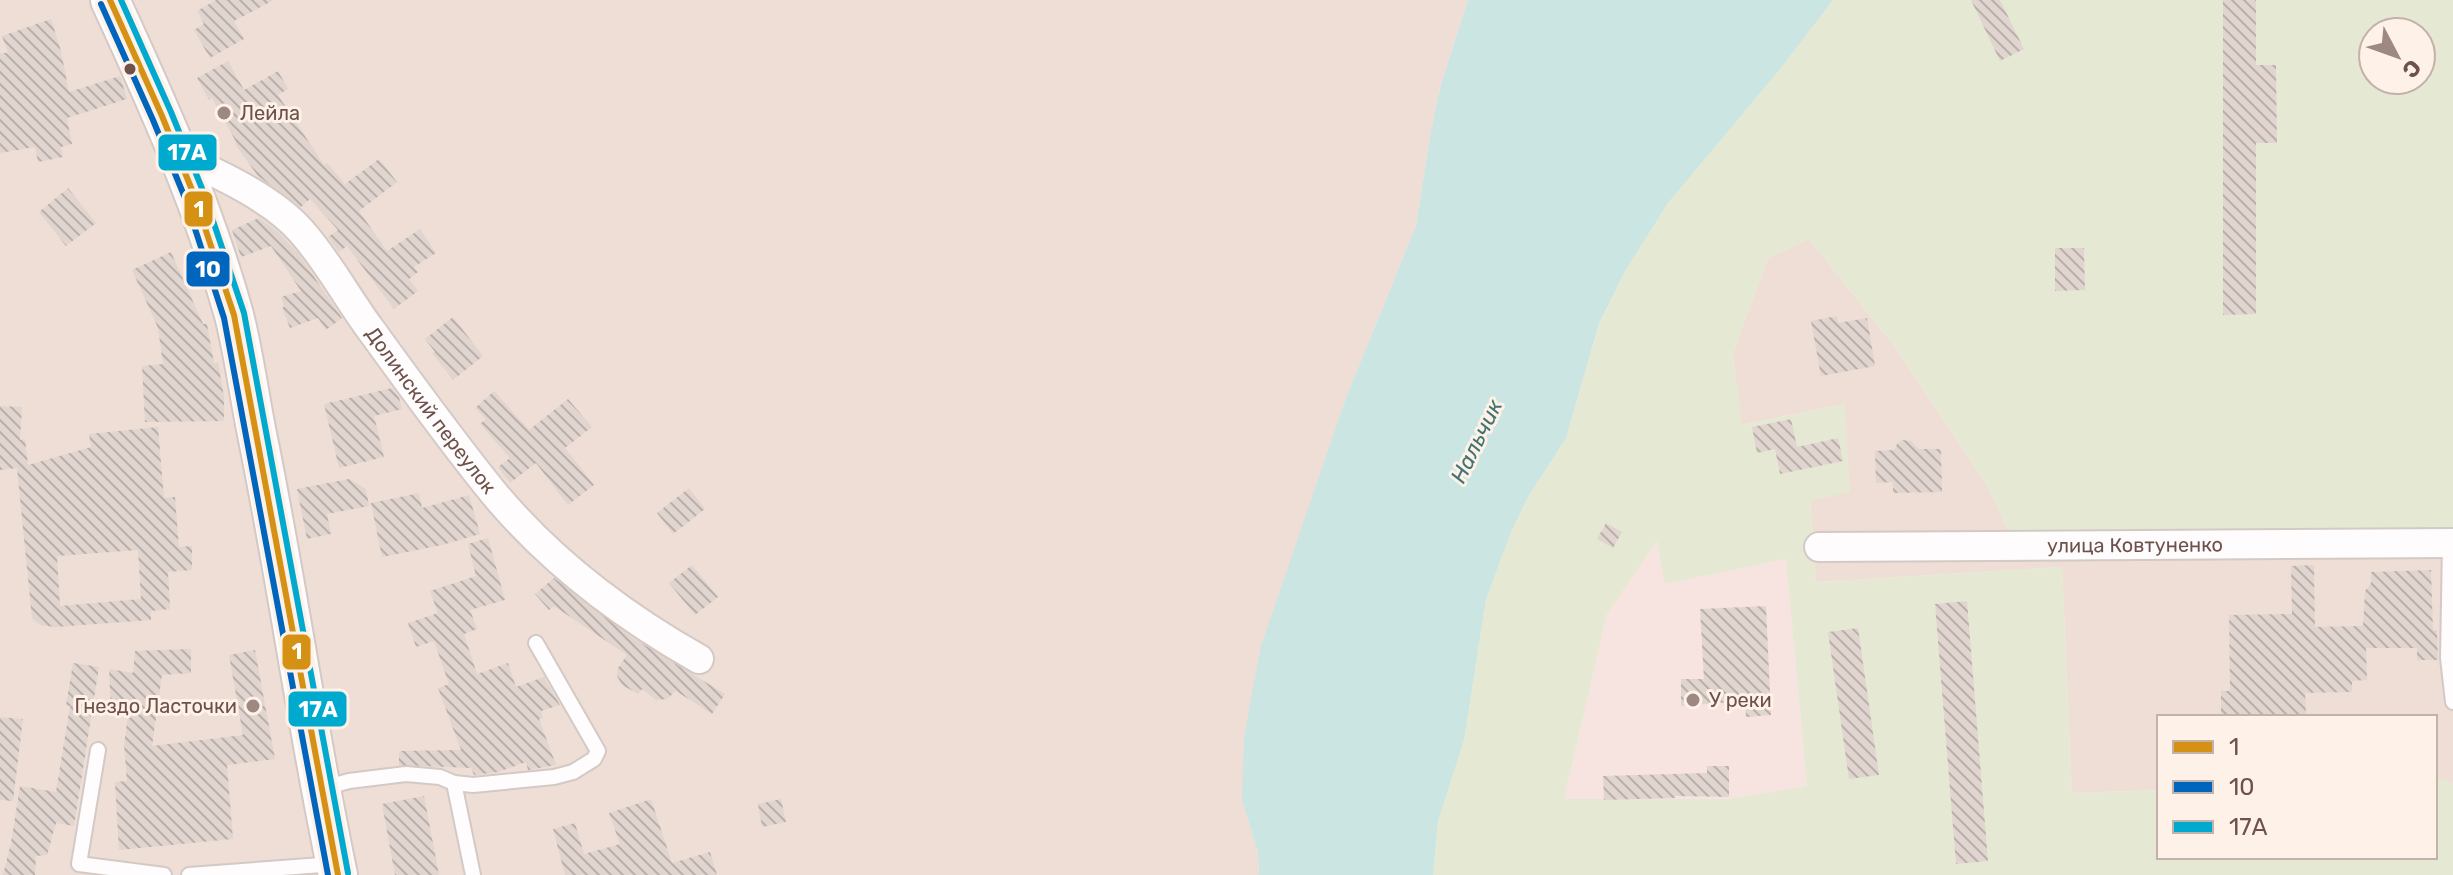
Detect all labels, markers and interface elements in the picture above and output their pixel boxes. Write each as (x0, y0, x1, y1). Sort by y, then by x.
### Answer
north arrow (2357, 16, 2437, 96)
text: С (2396, 54, 2427, 83)
unlabelled marker (122, 61, 138, 77)
place label: Лейла (240, 101, 300, 125)
marker: Лейла (215, 104, 233, 122)
line badge: 17А (157, 133, 218, 172)
text: 17А (167, 139, 207, 166)
line badge: 1 (183, 190, 214, 228)
text: 1 (194, 196, 204, 223)
line badge: 10 (185, 250, 231, 288)
text: 10 (195, 256, 221, 283)
street label: Долинский переулок (361, 322, 502, 499)
water label: Нальчик (1445, 395, 1508, 487)
street label: улица Ковтуненко (2047, 532, 2223, 558)
line badge: 1 (281, 633, 312, 671)
text: 1 (292, 638, 302, 665)
place label: У реки (1709, 688, 1772, 712)
line badge: 17А (287, 690, 348, 728)
marker: У реки (1684, 691, 1702, 709)
place label: Гнездо Ласточки (74, 694, 237, 718)
text: 17А (298, 696, 338, 723)
marker: Гнездо Ласточки (244, 697, 262, 715)
legend (2157, 715, 2437, 859)
text: 1 (2229, 733, 2239, 761)
text: 10 (2229, 773, 2255, 801)
text: 17А (2229, 813, 2268, 841)

